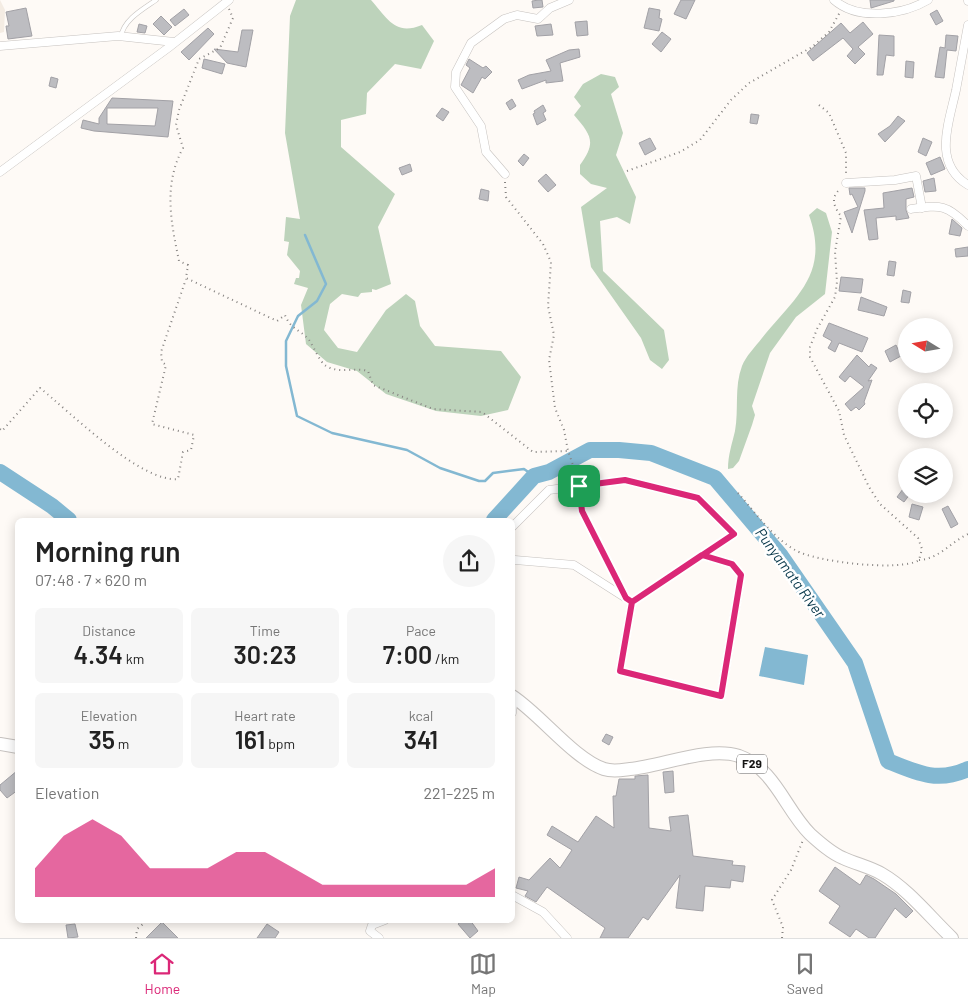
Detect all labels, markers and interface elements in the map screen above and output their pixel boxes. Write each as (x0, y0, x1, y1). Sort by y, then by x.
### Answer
north arrow (898, 318, 952, 372)
map controls (898, 318, 953, 503)
button: locate (898, 383, 953, 438)
button: layers (898, 448, 953, 503)
pin (558, 465, 600, 507)
icon: arrive (565, 472, 593, 500)
water label: Punyamata River (752, 524, 830, 621)
text: Morning run (35, 534, 181, 568)
button: share (443, 535, 495, 587)
text: 07:48 · 7 × 620 m (35, 570, 147, 589)
text: Distance (82, 622, 136, 639)
text: Time (250, 622, 280, 639)
text: Pace (406, 622, 436, 639)
text: 4.34 (74, 639, 123, 669)
text: 30:23 (233, 639, 297, 669)
text: 7:00 (383, 639, 432, 669)
text: km (123, 650, 144, 667)
text: /km (432, 650, 459, 667)
text: Elevation (81, 707, 137, 724)
text: Heart rate (234, 707, 296, 724)
text: kcal (409, 707, 433, 724)
text: 35 (89, 724, 115, 754)
text: 161 (235, 724, 265, 754)
text: 341 (404, 724, 438, 754)
text: m (115, 735, 129, 752)
text: bpm (265, 735, 295, 752)
road number: F29 (737, 754, 767, 774)
text: Elevation (35, 783, 99, 802)
text: 221–225 m (423, 783, 495, 802)
tab: Home (145, 950, 180, 997)
tab: Map (469, 950, 497, 997)
tab: Saved (787, 950, 823, 997)

